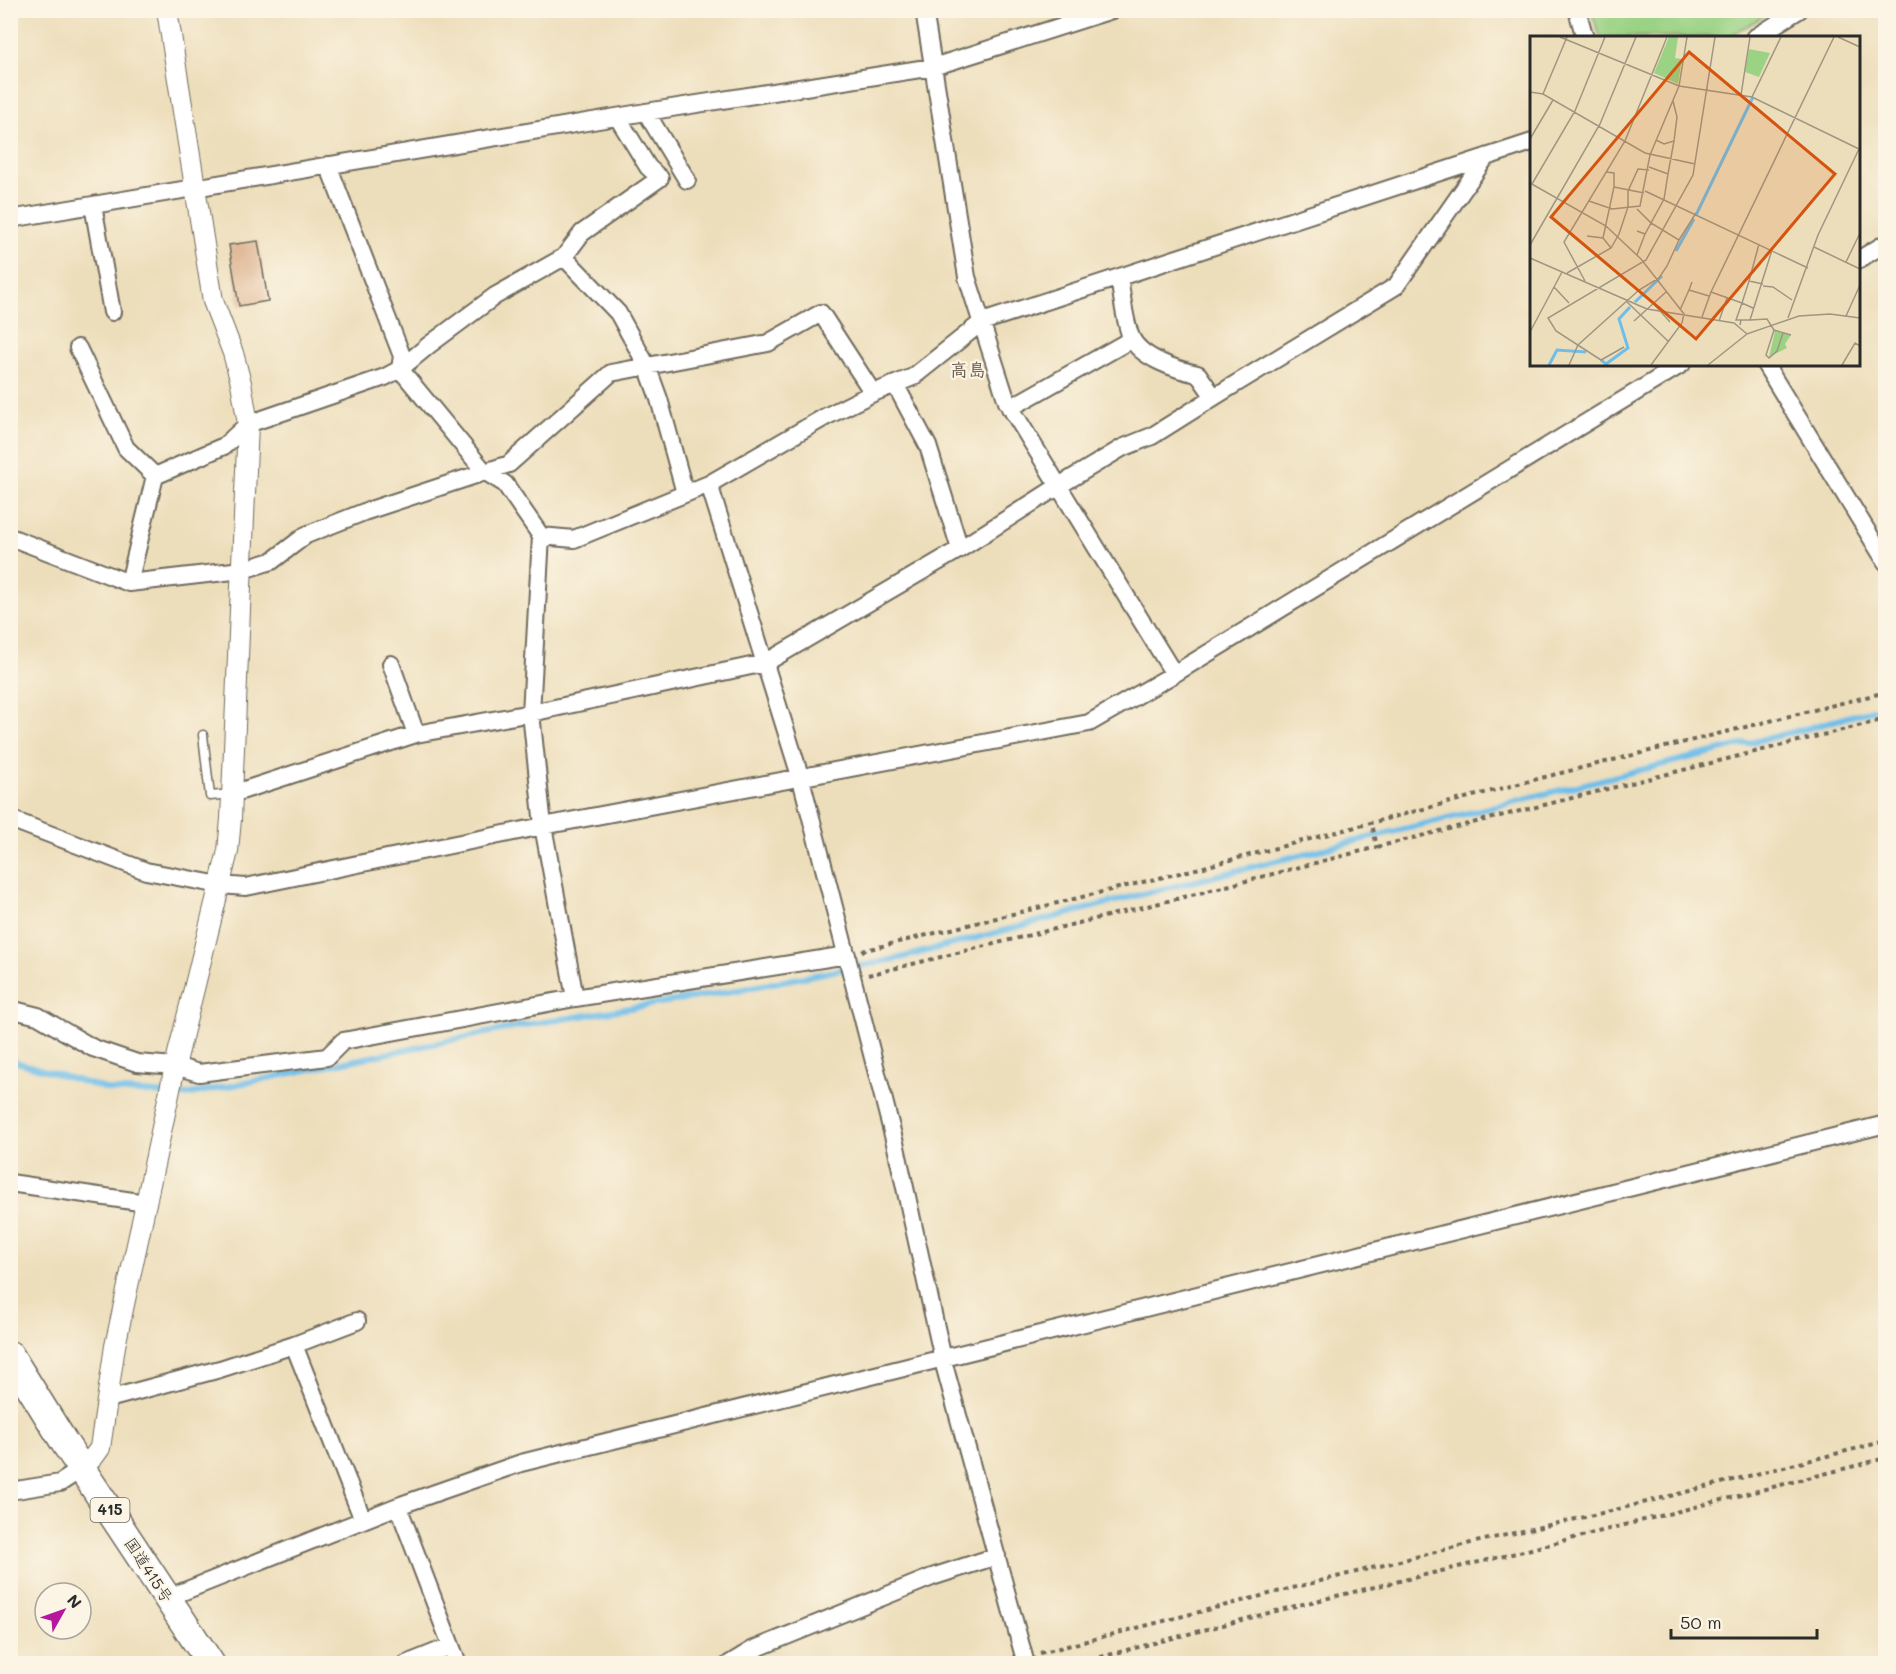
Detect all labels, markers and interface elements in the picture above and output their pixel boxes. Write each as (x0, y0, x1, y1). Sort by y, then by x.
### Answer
inset map (1530, 36, 1860, 366)
district label: 高島 (950, 357, 986, 381)
road number: 415 (90, 1498, 130, 1522)
street label: 国道415号 (120, 1533, 178, 1606)
north arrow (33, 1581, 93, 1641)
text: N (63, 1590, 87, 1612)
scale bar (1671, 1602, 1816, 1640)
text: 50 m (1680, 1610, 1722, 1634)

